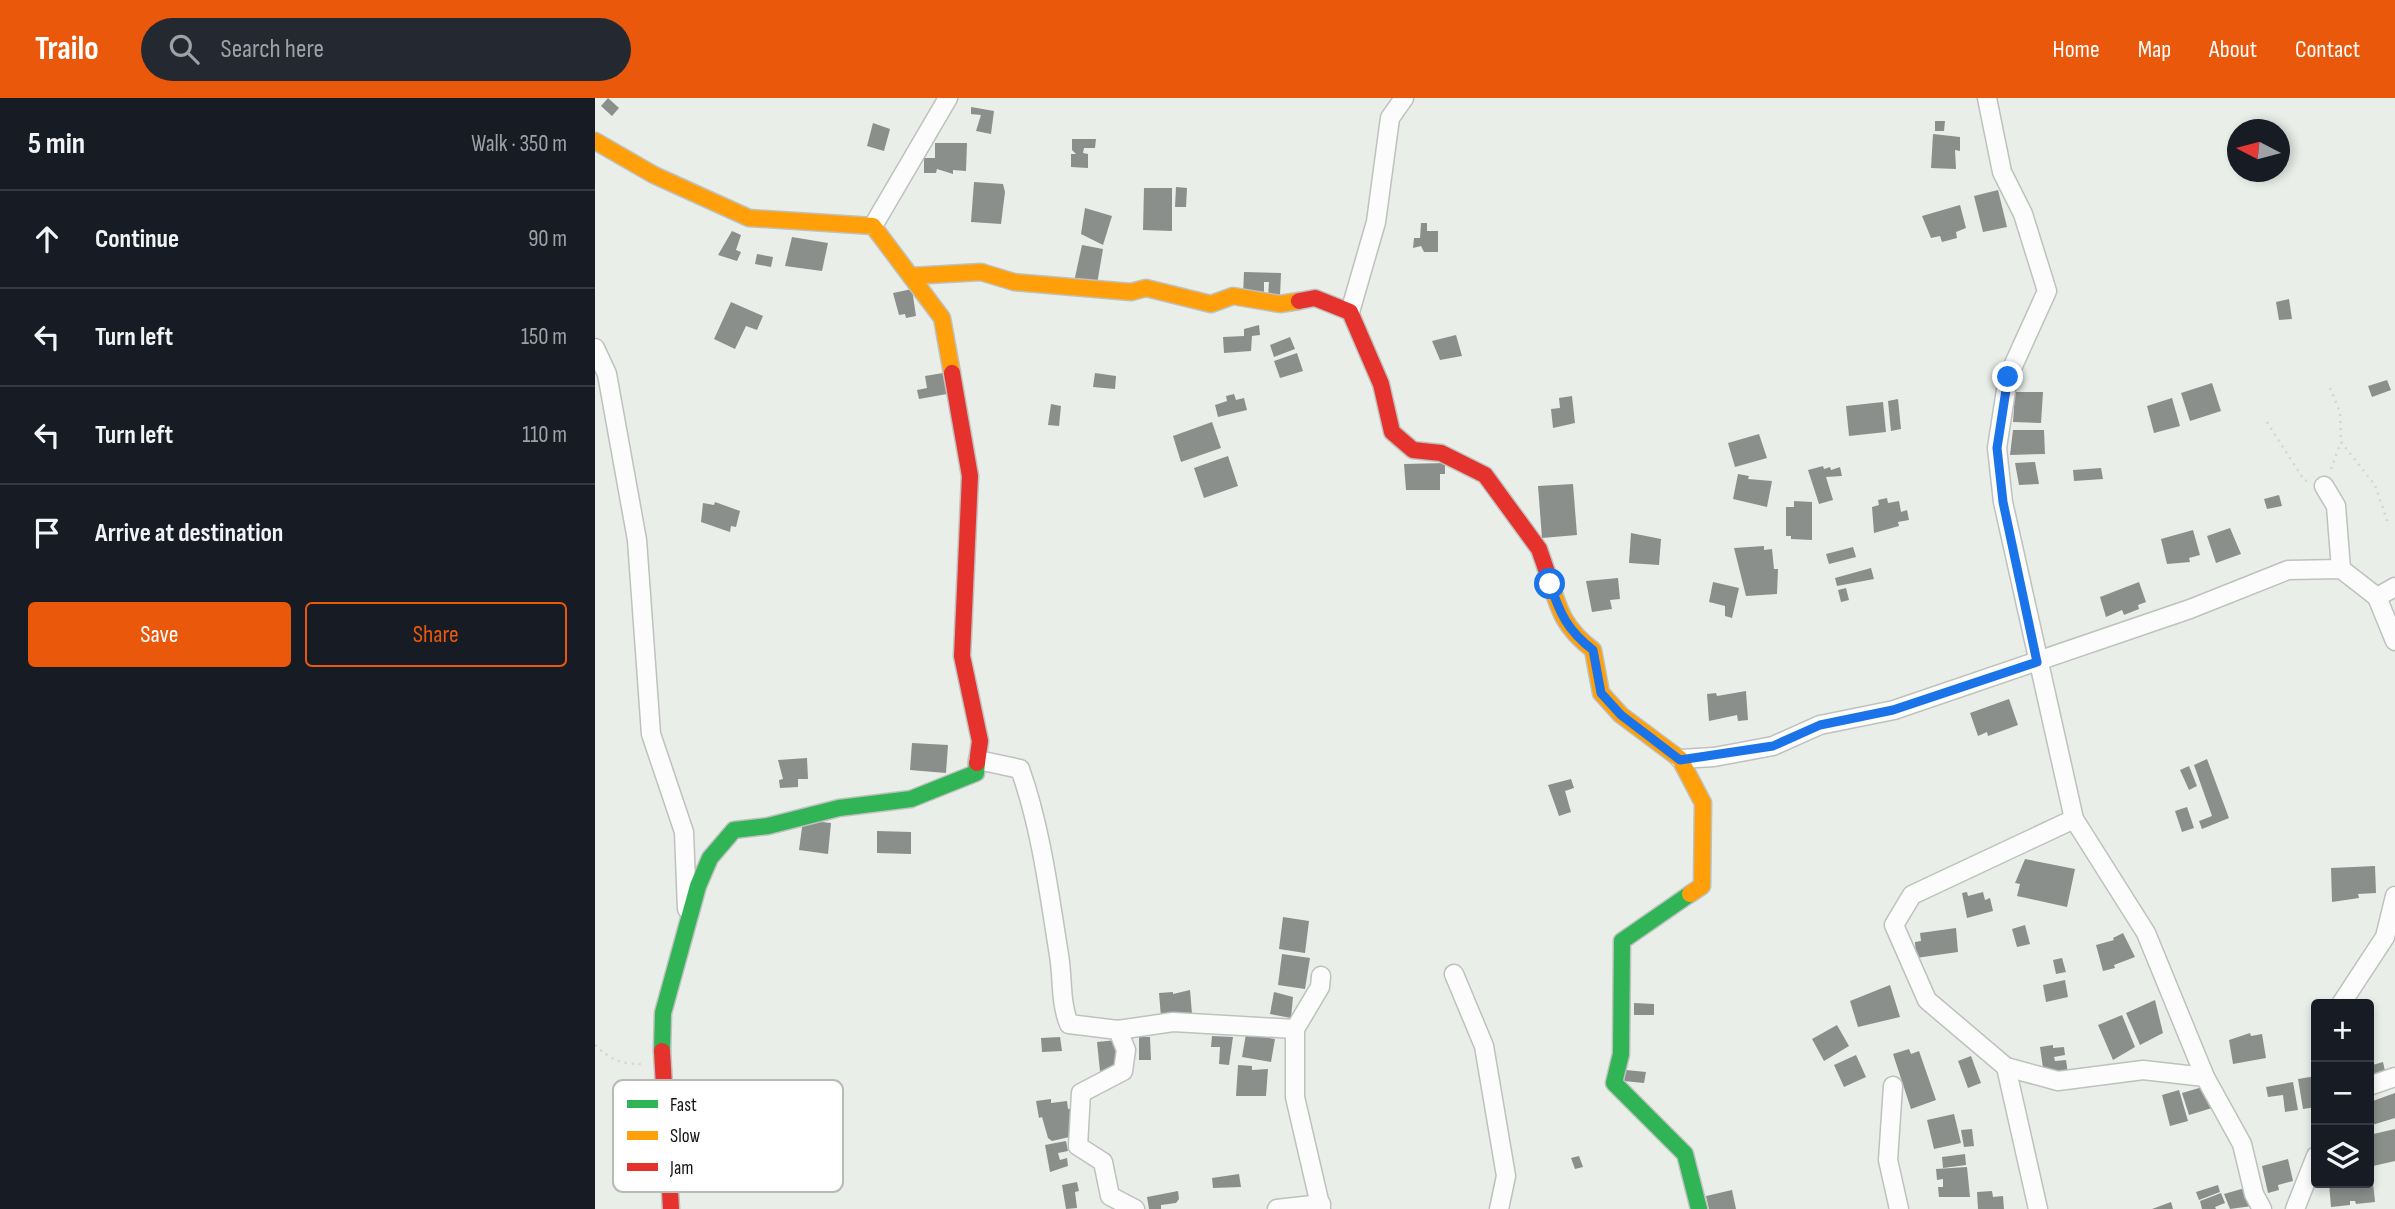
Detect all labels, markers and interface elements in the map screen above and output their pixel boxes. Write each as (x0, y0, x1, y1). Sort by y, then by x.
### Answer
search box (141, 18, 631, 81)
text: Trailo (35, 29, 99, 69)
icon: search (165, 30, 203, 68)
text: Search here (221, 34, 324, 65)
text: Home (2052, 35, 2100, 64)
text: Map (2138, 35, 2171, 64)
text: About (2209, 35, 2257, 64)
text: Contact (2295, 35, 2360, 64)
north arrow (2227, 119, 2290, 182)
text: 5 min (28, 126, 85, 162)
text: Walk · 350 m (471, 130, 567, 158)
icon: ahead (28, 220, 66, 258)
text: Continue (95, 224, 179, 255)
text: 90 m (528, 225, 567, 253)
icon: left (28, 318, 66, 356)
text: Turn left (95, 322, 173, 353)
text: 150 m (521, 323, 567, 351)
route end (1992, 361, 2023, 392)
icon: left (28, 416, 66, 454)
text: Turn left (95, 420, 173, 451)
text: 110 m (522, 421, 567, 449)
icon: arrive (28, 514, 66, 552)
text: Arrive at destination (95, 518, 283, 549)
route start (1534, 568, 1565, 599)
button: Save (28, 602, 291, 667)
button: Share (305, 602, 567, 667)
map controls (2311, 999, 2374, 1188)
button: + (2311, 999, 2374, 1062)
button: − (2311, 1062, 2374, 1125)
legend (613, 1080, 843, 1192)
text: Fast (670, 1094, 697, 1117)
text: Slow (670, 1125, 700, 1148)
button: layers (2311, 1125, 2374, 1188)
text: Jam (669, 1157, 693, 1180)

